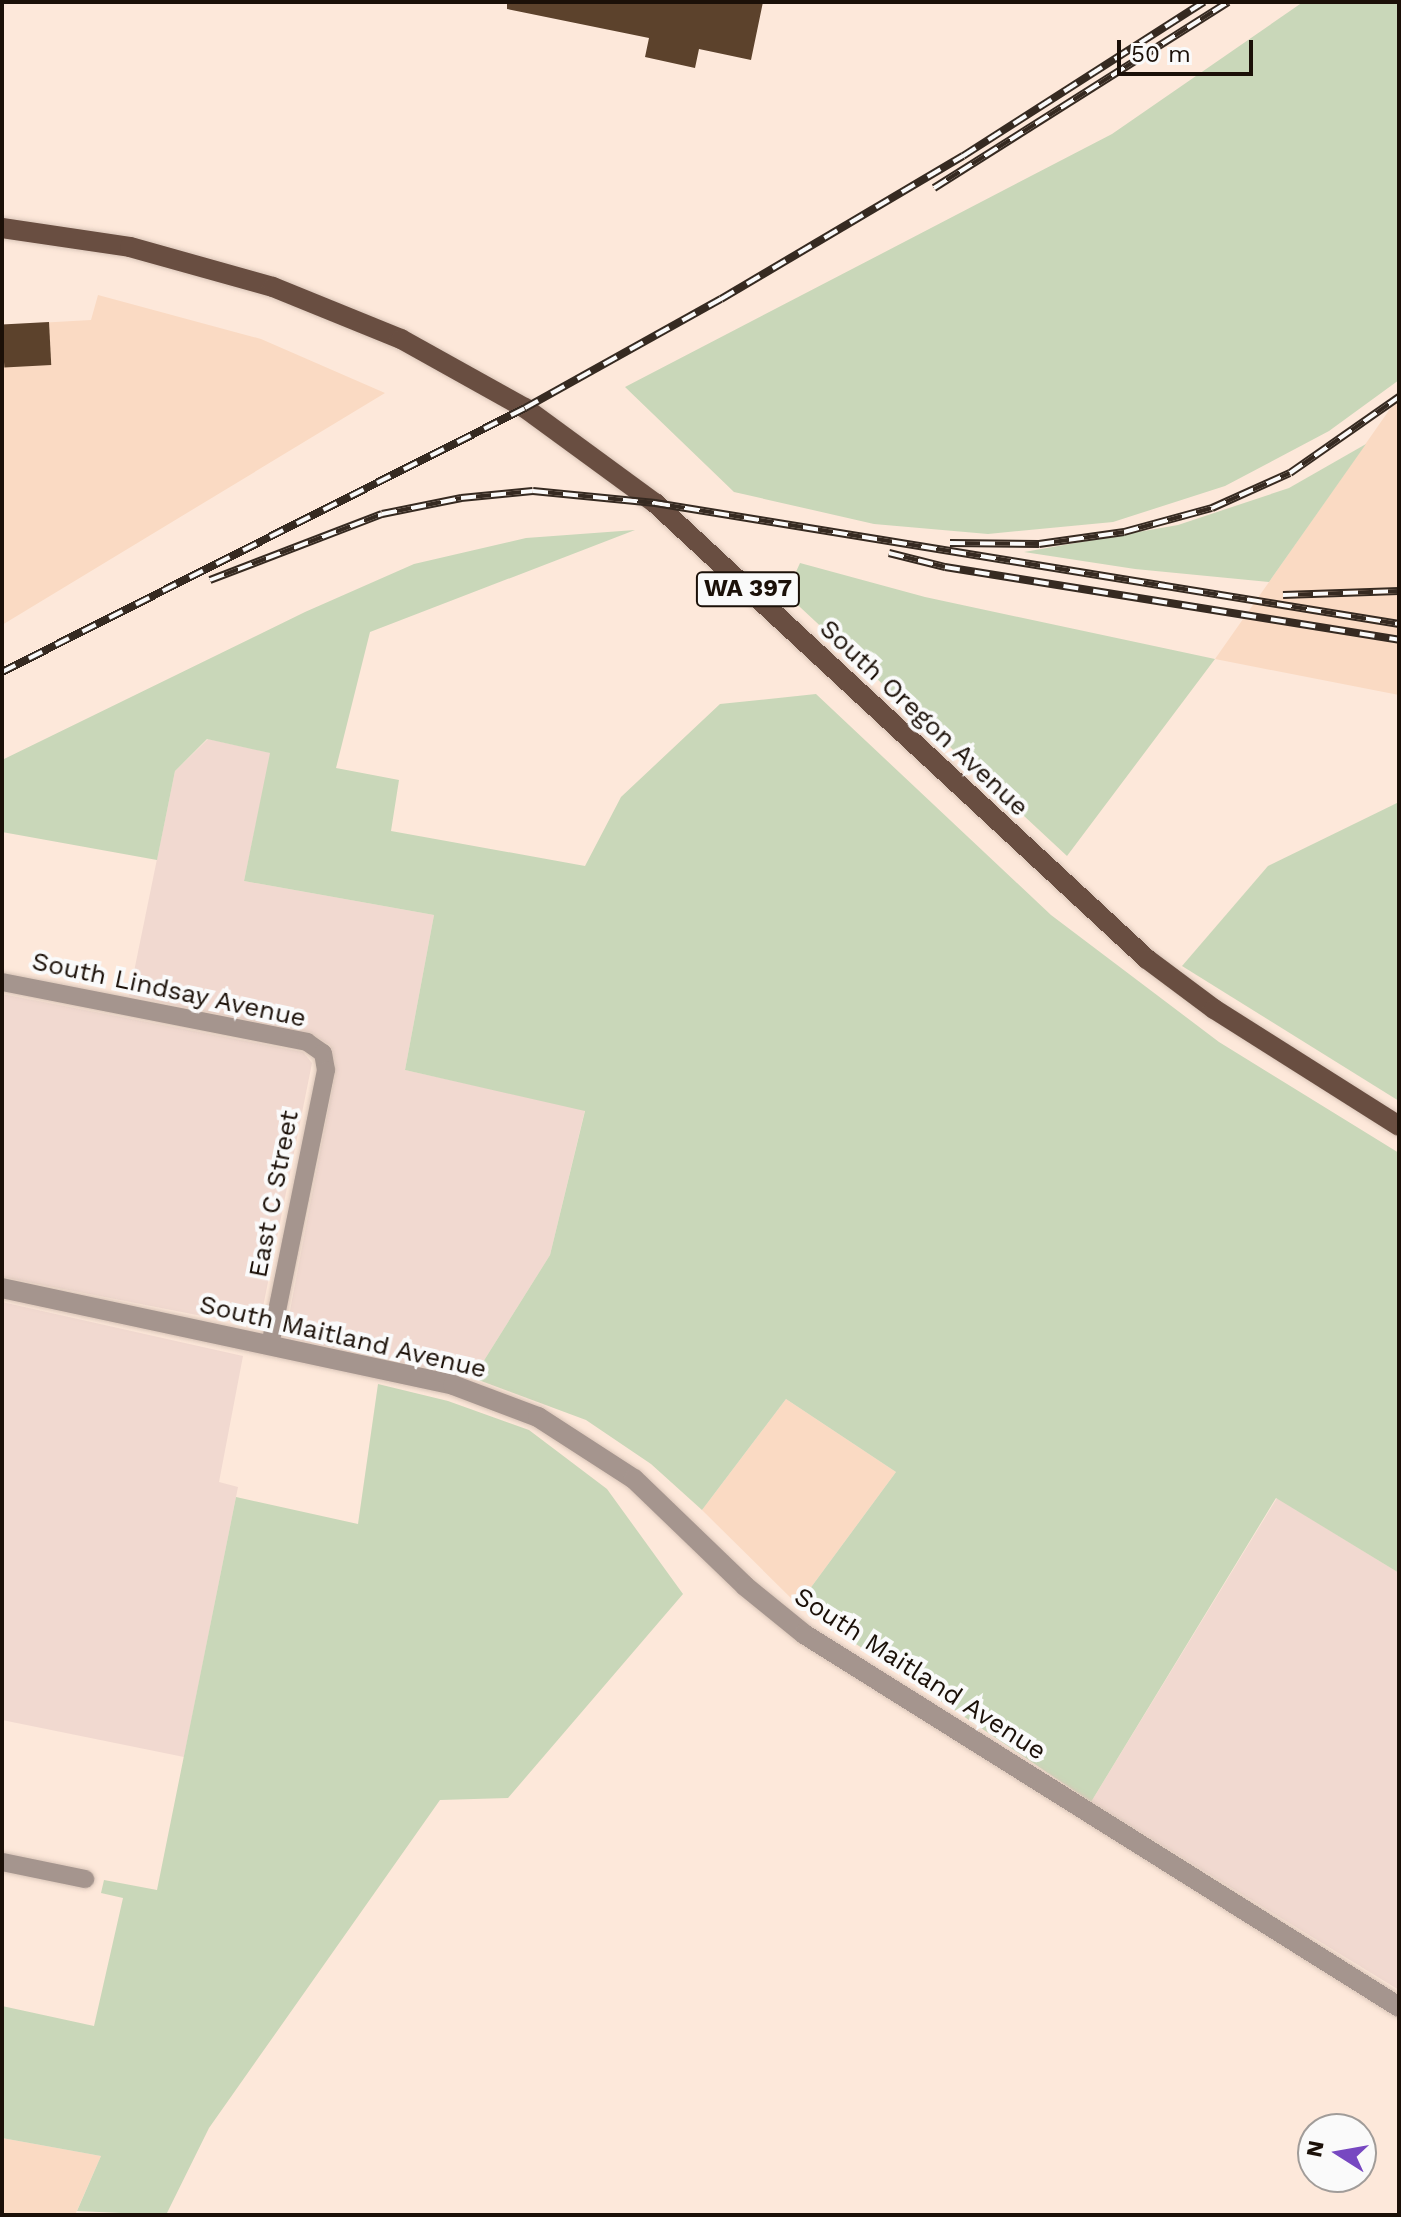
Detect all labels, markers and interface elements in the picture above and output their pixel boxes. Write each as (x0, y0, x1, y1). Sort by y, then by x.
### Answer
scale bar (1121, 24, 1257, 74)
text: 50 m (1131, 40, 1191, 68)
road number: WA 397 (694, 569, 802, 609)
street label: South Oregon Avenue (813, 613, 1035, 823)
street label: South Lindsay Avenue (28, 946, 310, 1034)
street label: East C Street (242, 1108, 306, 1280)
street label: South Maitland Avenue (196, 1289, 490, 1385)
street label: South Maitland Avenue (788, 1581, 1052, 1767)
north arrow (1297, 2113, 1377, 2193)
text: N (1301, 2138, 1329, 2159)

